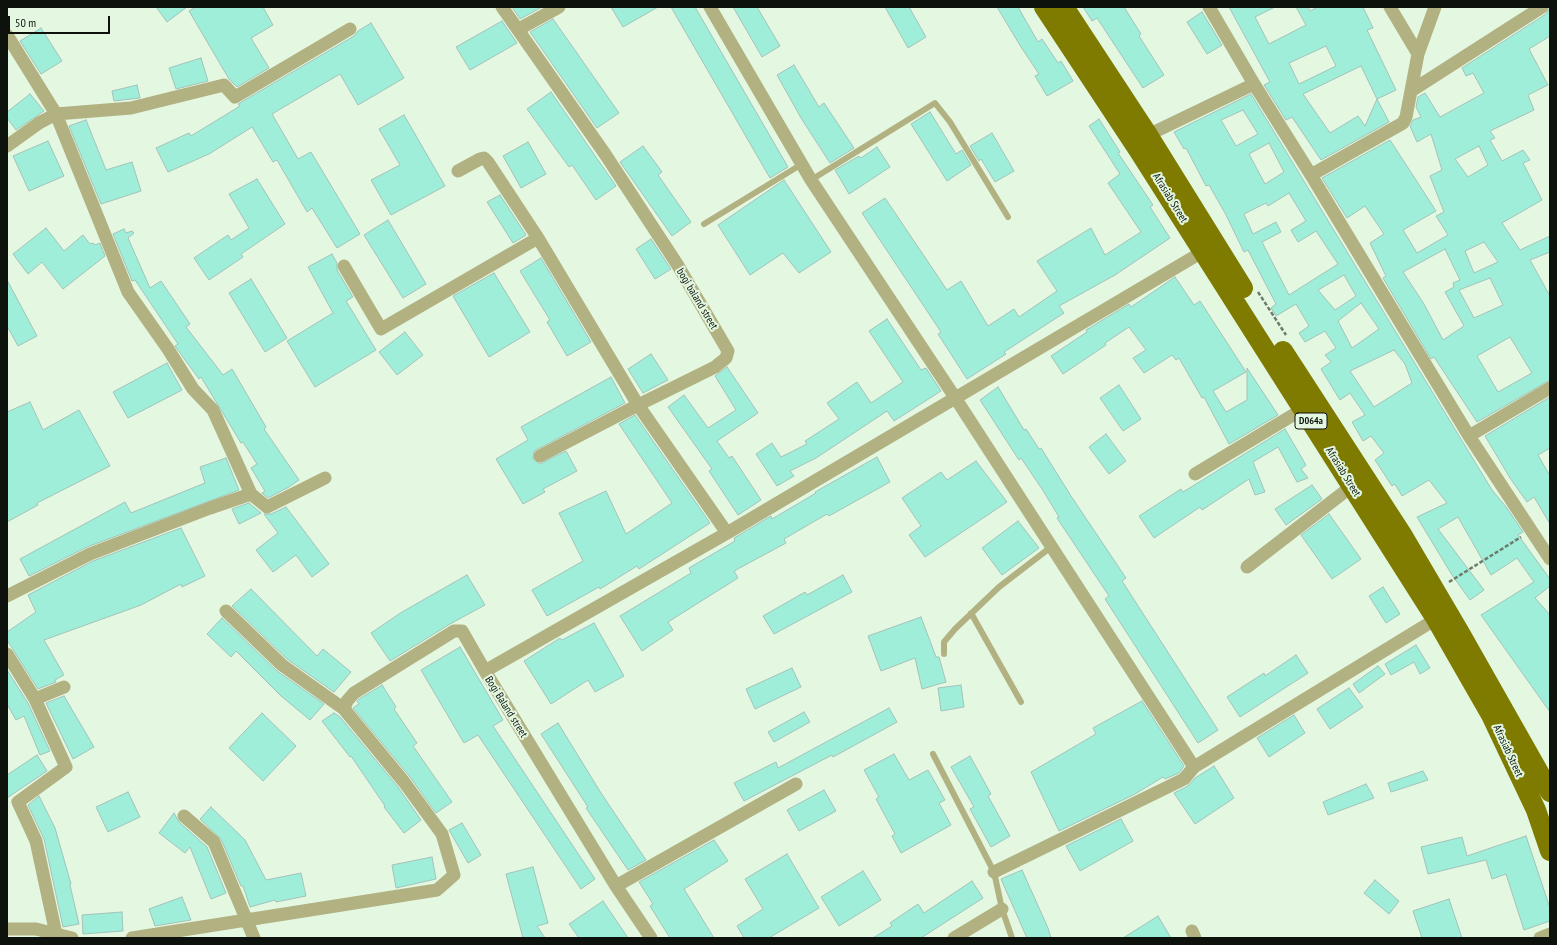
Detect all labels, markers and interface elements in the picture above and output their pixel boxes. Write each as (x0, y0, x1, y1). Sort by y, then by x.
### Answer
scale bar (10, 8, 112, 34)
text: 50 m (15, 15, 36, 30)
street label: Afrasiab Street (1150, 171, 1190, 225)
street label: bogi baland street (674, 266, 720, 332)
road number: D064a (1295, 413, 1327, 429)
street label: Afrasiab Street (1323, 445, 1363, 499)
street label: Bogi Baland street (482, 674, 530, 740)
street label: Afrasiab Street (1490, 723, 1526, 779)

